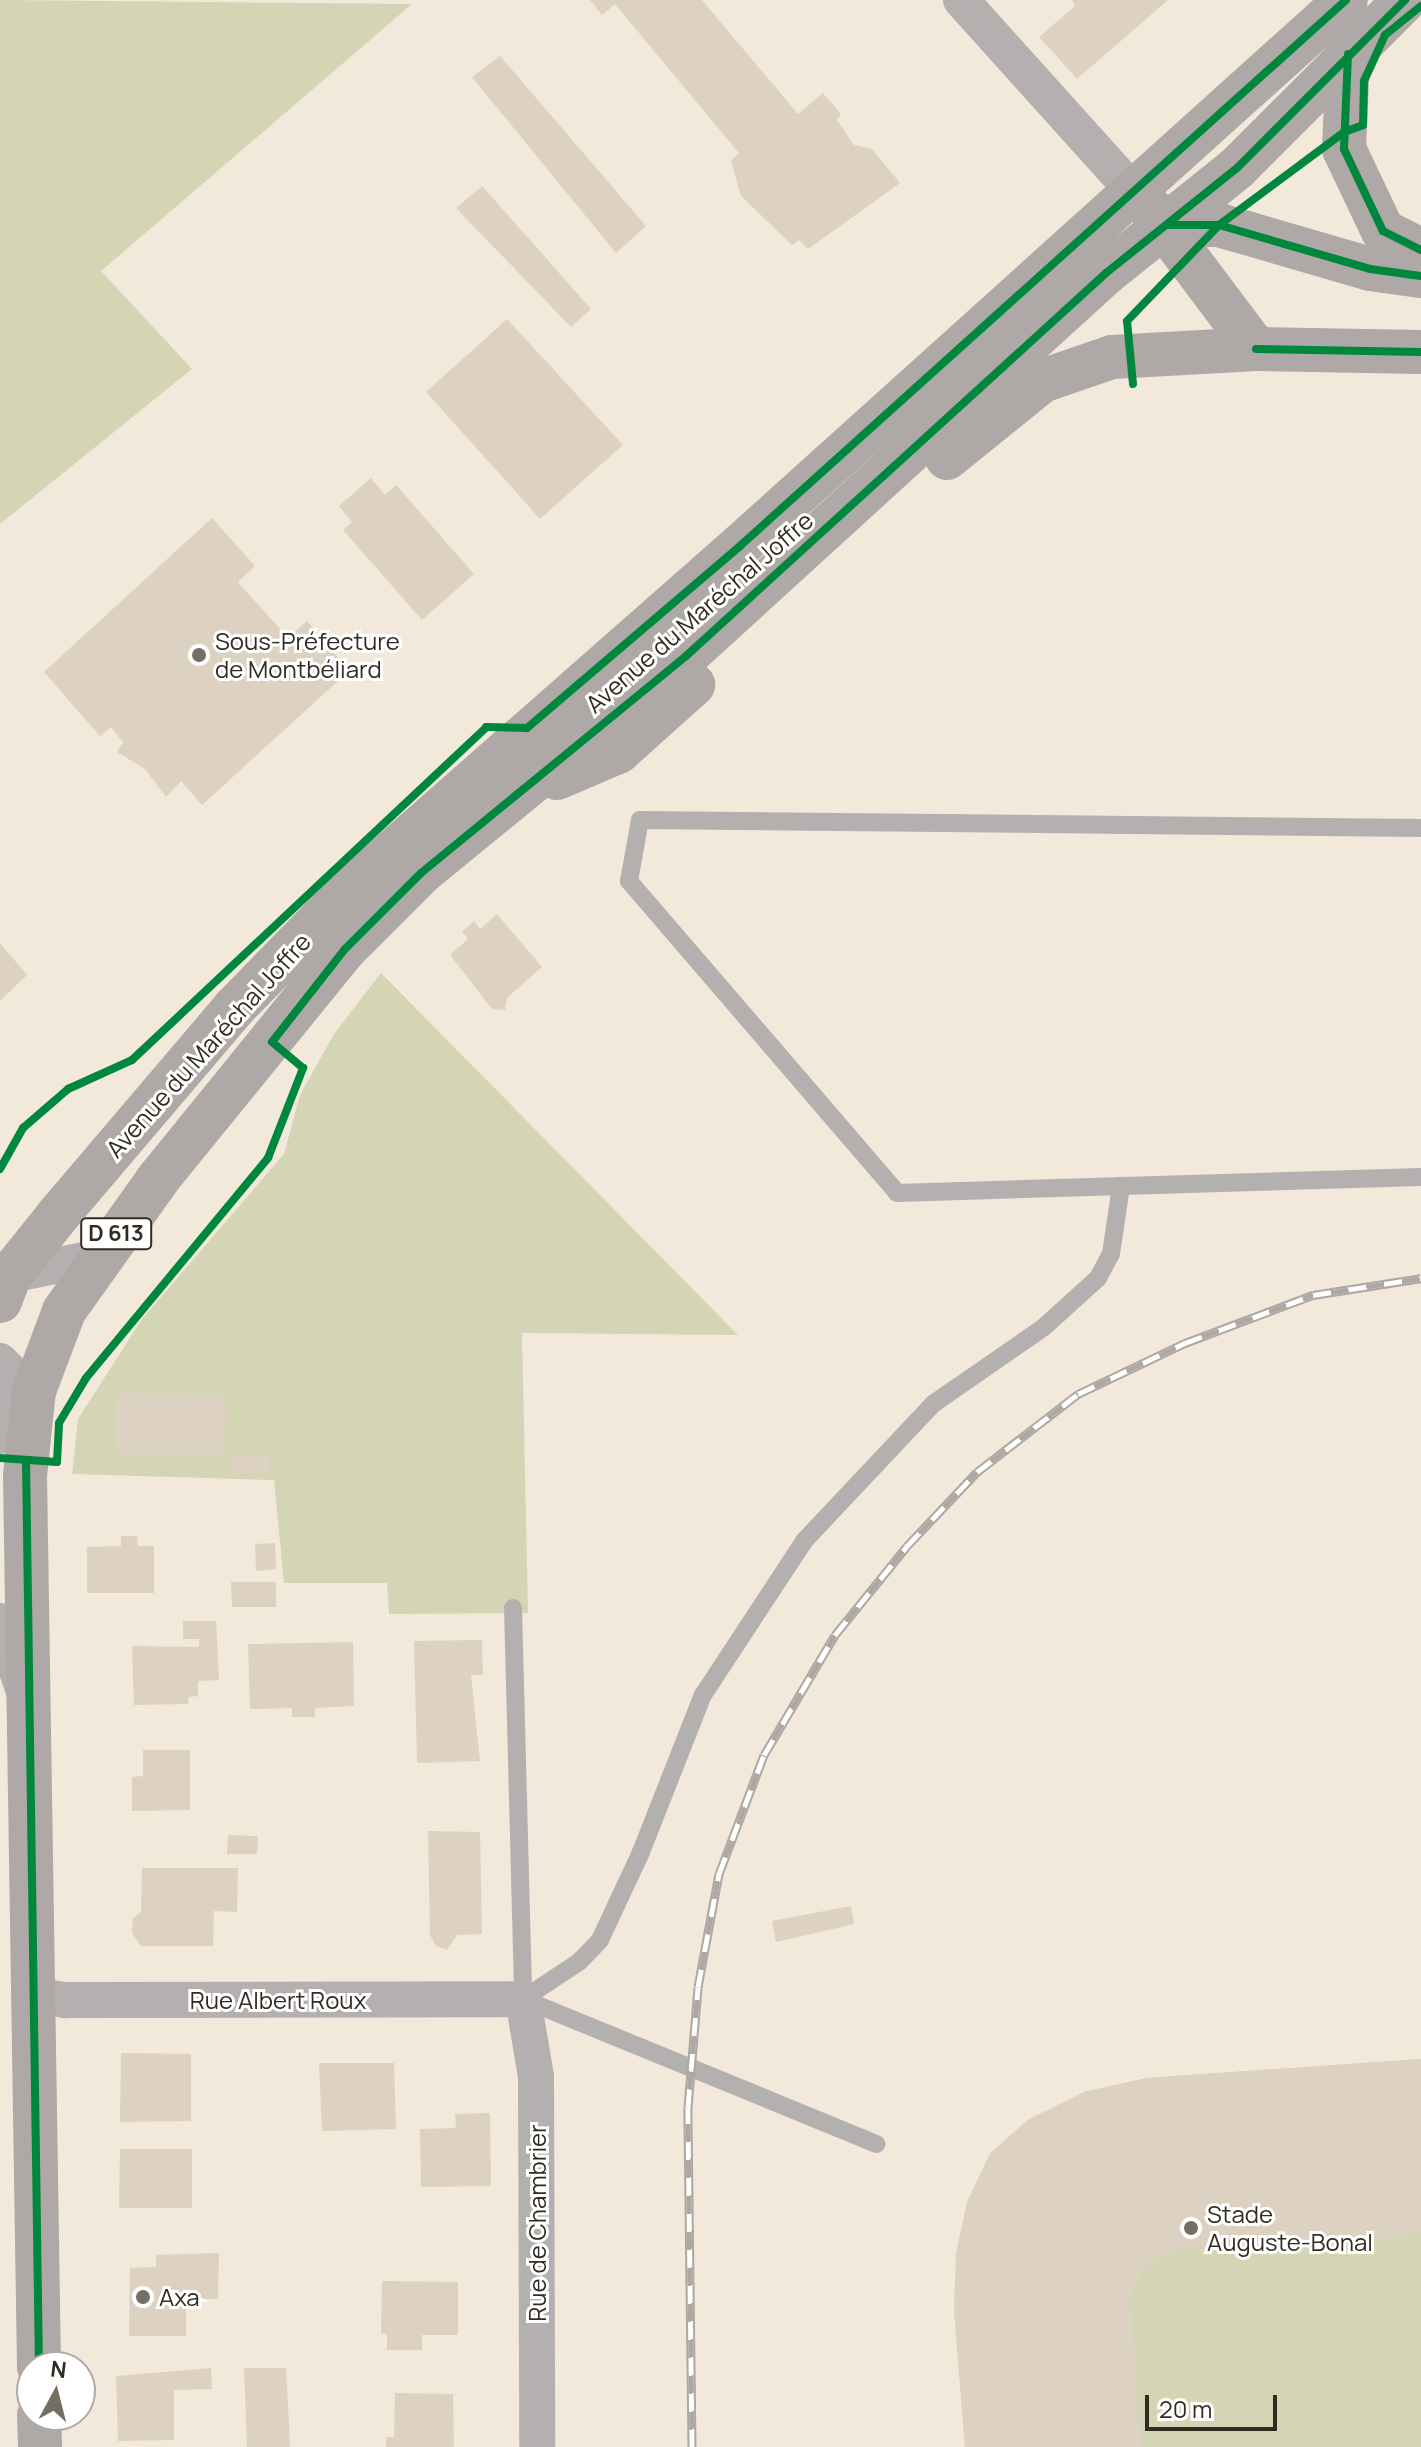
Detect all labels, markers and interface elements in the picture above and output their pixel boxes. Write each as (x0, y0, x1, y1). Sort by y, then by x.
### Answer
street label: Avenue du Maréchal Joffre (580, 506, 818, 718)
place label: Sous-Préfecture de Montbéliard (215, 627, 400, 683)
marker: Sous-Préfecture de Montbéliard (190, 646, 208, 664)
street label: Avenue du Maréchal Joffre (100, 927, 316, 1163)
road number: D 613 (80, 1216, 152, 1252)
street label: Rue Albert Roux (190, 1986, 366, 2014)
street label: Rue de Chambrier (523, 2124, 551, 2322)
place label: Stade Auguste-Bonal (1207, 2200, 1373, 2256)
marker: Stade Auguste-Bonal (1182, 2219, 1200, 2237)
place label: Axa (159, 2283, 200, 2311)
marker: Axa (134, 2288, 152, 2306)
north arrow (16, 2351, 96, 2431)
text: N (49, 2353, 68, 2385)
scale bar (1149, 2379, 1281, 2429)
text: 20 m (1159, 2392, 1212, 2425)

